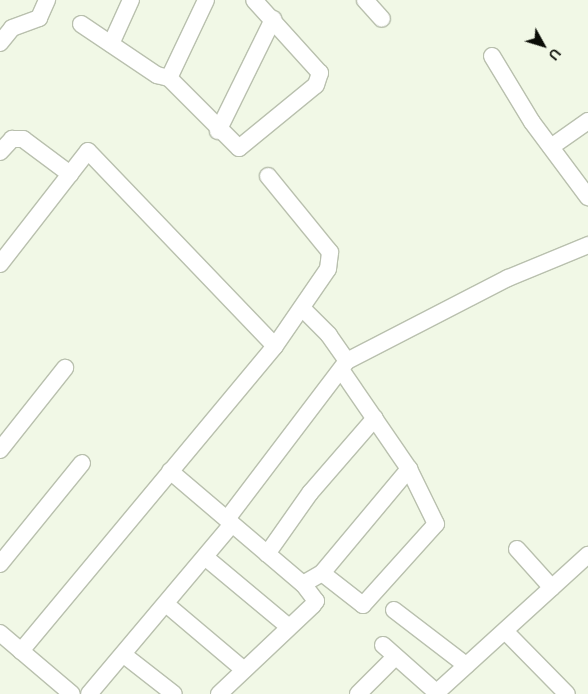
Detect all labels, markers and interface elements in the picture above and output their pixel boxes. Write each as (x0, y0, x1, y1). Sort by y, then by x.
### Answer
north arrow (518, 20, 568, 70)
text: U (545, 45, 565, 64)

